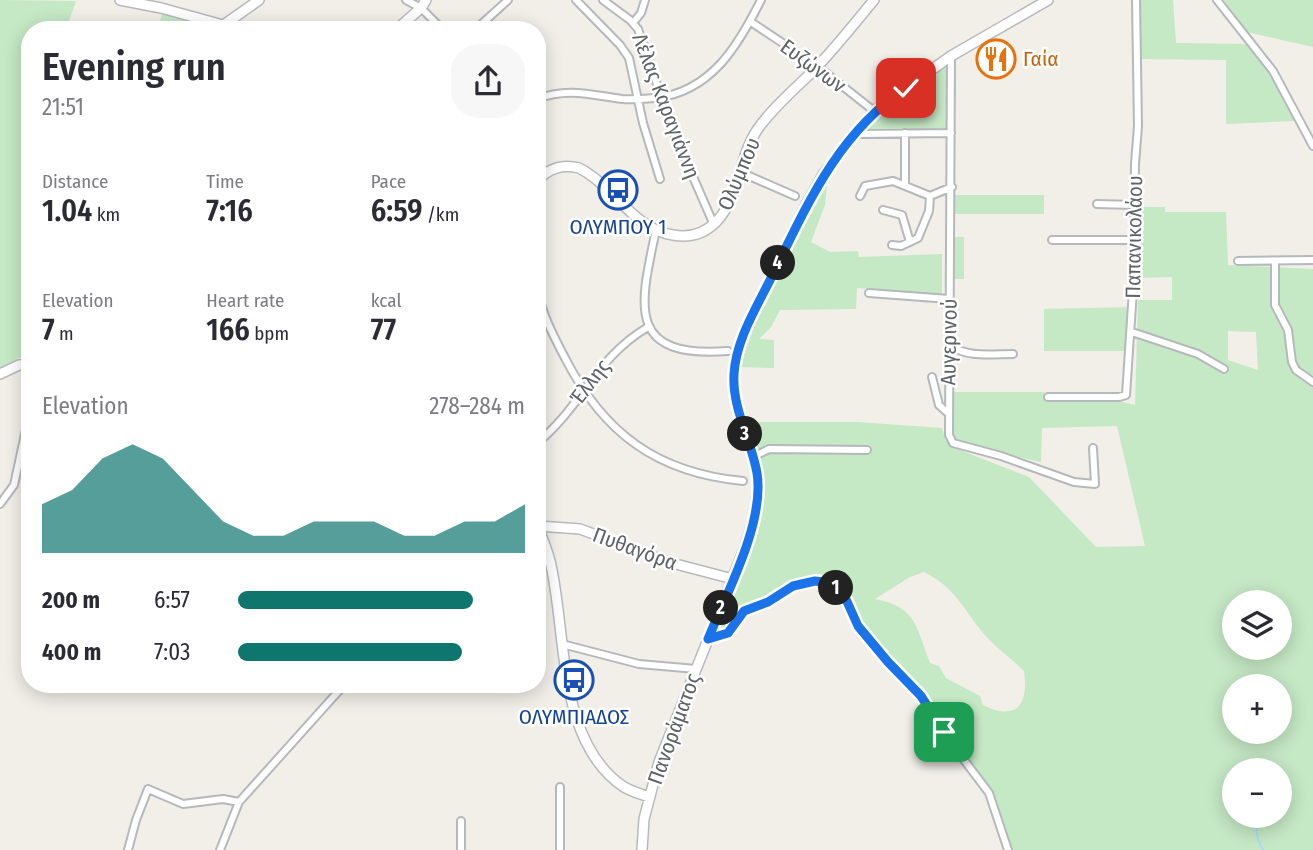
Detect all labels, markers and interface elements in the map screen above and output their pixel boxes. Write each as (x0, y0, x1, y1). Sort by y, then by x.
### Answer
street label: Λέλας Καραγιάννη (626, 30, 706, 182)
street label: Ευζώνων (775, 34, 851, 98)
restaurant icon: Γαία (975, 38, 1017, 80)
text: Evening run (42, 44, 226, 90)
button: share (451, 44, 525, 118)
place label: Γαία (1023, 46, 1059, 72)
pin (876, 58, 936, 118)
icon: check (887, 69, 925, 107)
text: 21:51 (42, 93, 84, 121)
street label: Ολύμπου (712, 134, 766, 214)
bus stop icon: ΟΛΥΜΠΟΥ 1 (597, 169, 639, 211)
text: Distance (42, 170, 109, 193)
text: Time (206, 170, 244, 193)
text: Pace (371, 170, 406, 193)
street label: Παπανικολάου (1120, 175, 1148, 299)
text: 1.04 (42, 193, 92, 229)
text: 7:16 (206, 193, 253, 229)
text: 6:59 (371, 193, 422, 229)
text: km (92, 203, 120, 226)
text: /km (422, 203, 459, 226)
place label: ΟΛΥΜΠΟΥ 1 (570, 214, 666, 240)
pin: 4 (760, 246, 796, 280)
text: 4 (773, 251, 782, 274)
text: Elevation (42, 289, 114, 312)
text: Heart rate (206, 289, 284, 312)
text: kcal (371, 289, 401, 312)
street label: Αυγερινού (935, 298, 963, 386)
text: 7 (42, 312, 55, 348)
text: 166 (206, 312, 250, 348)
text: 77 (371, 312, 396, 348)
text: m (55, 322, 74, 345)
text: bpm (250, 322, 289, 345)
street label: Έλλης (564, 354, 616, 410)
text: Elevation (42, 392, 129, 420)
text: 278–284 m (429, 392, 525, 420)
pin: 3 (728, 416, 762, 452)
text: 3 (740, 422, 749, 445)
street label: Πυθαγόρα (589, 522, 681, 576)
pin: 1 (818, 570, 854, 606)
text: 1 (831, 576, 840, 599)
text: 200 m (42, 586, 100, 614)
text: 6:57 (154, 586, 190, 614)
pin: 2 (704, 590, 738, 626)
map controls (1222, 590, 1292, 828)
button: layers (1222, 590, 1292, 660)
text: 2 (716, 596, 725, 619)
text: 400 m (42, 638, 101, 666)
text: 7:03 (154, 638, 190, 666)
bus stop icon: ΟΛΥΜΠΙΑΔΟΣ (553, 659, 595, 701)
street label: Πανοράματος (642, 670, 706, 788)
button: + (1222, 674, 1292, 744)
pin (914, 702, 974, 762)
place label: ΟΛΥΜΠΙΑΔΟΣ (519, 704, 629, 730)
icon: arrive (925, 713, 963, 751)
button: − (1222, 758, 1292, 828)

